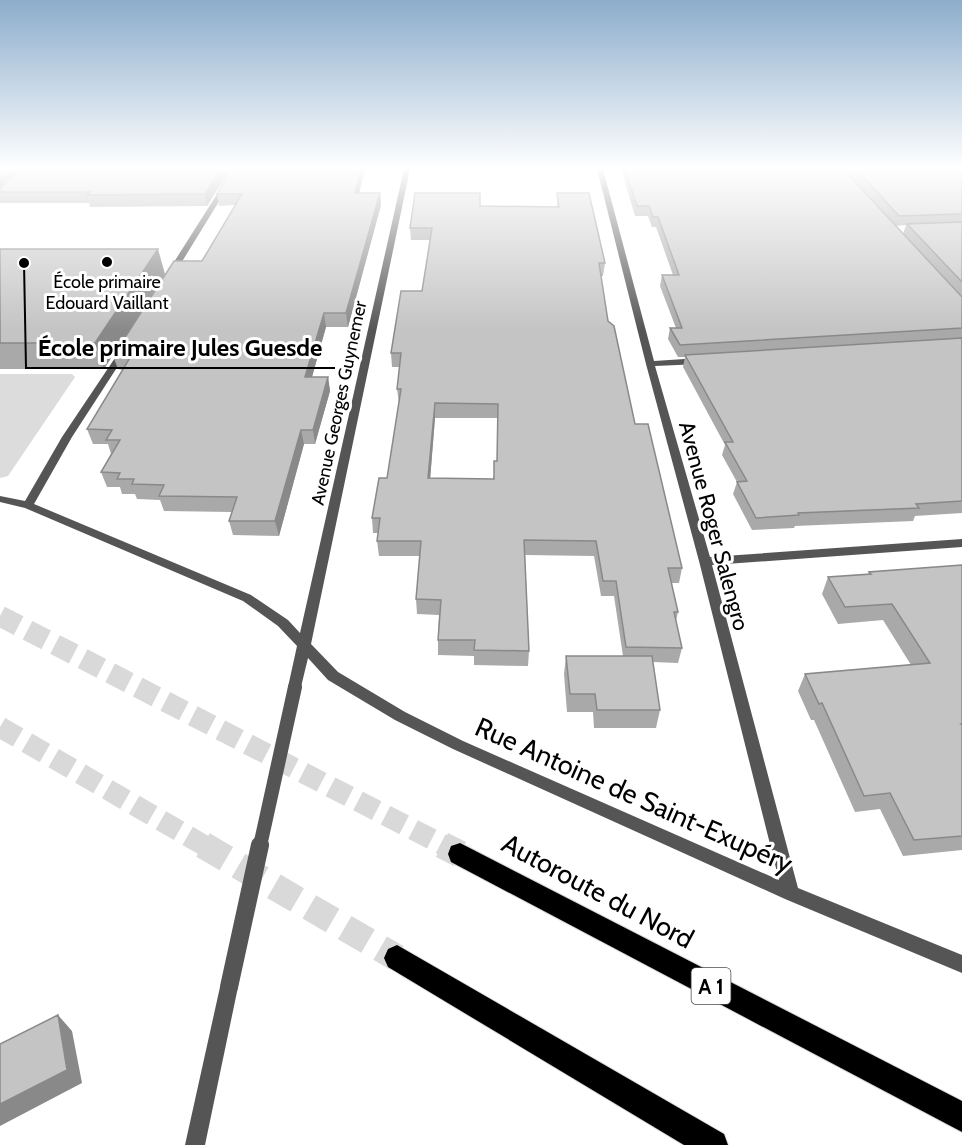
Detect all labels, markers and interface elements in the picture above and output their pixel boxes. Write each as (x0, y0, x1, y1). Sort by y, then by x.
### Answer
marker: École primaire Edouard Vaillant (100, 255, 114, 269)
place label: École primaire Edouard Vaillant (46, 271, 168, 314)
street label: Avenue Georges Guynemer (307, 299, 371, 507)
callout: École primaire Jules Guesde (26, 326, 335, 368)
text: École primaire Jules Guesde (38, 333, 322, 362)
street label: Avenue Roger Salengro (673, 418, 755, 634)
street label: Rue Antoine de Saint-Exupéry (470, 710, 798, 880)
street label: Autoroute du Nord (497, 827, 699, 955)
road number: A 1 (692, 968, 730, 1004)

